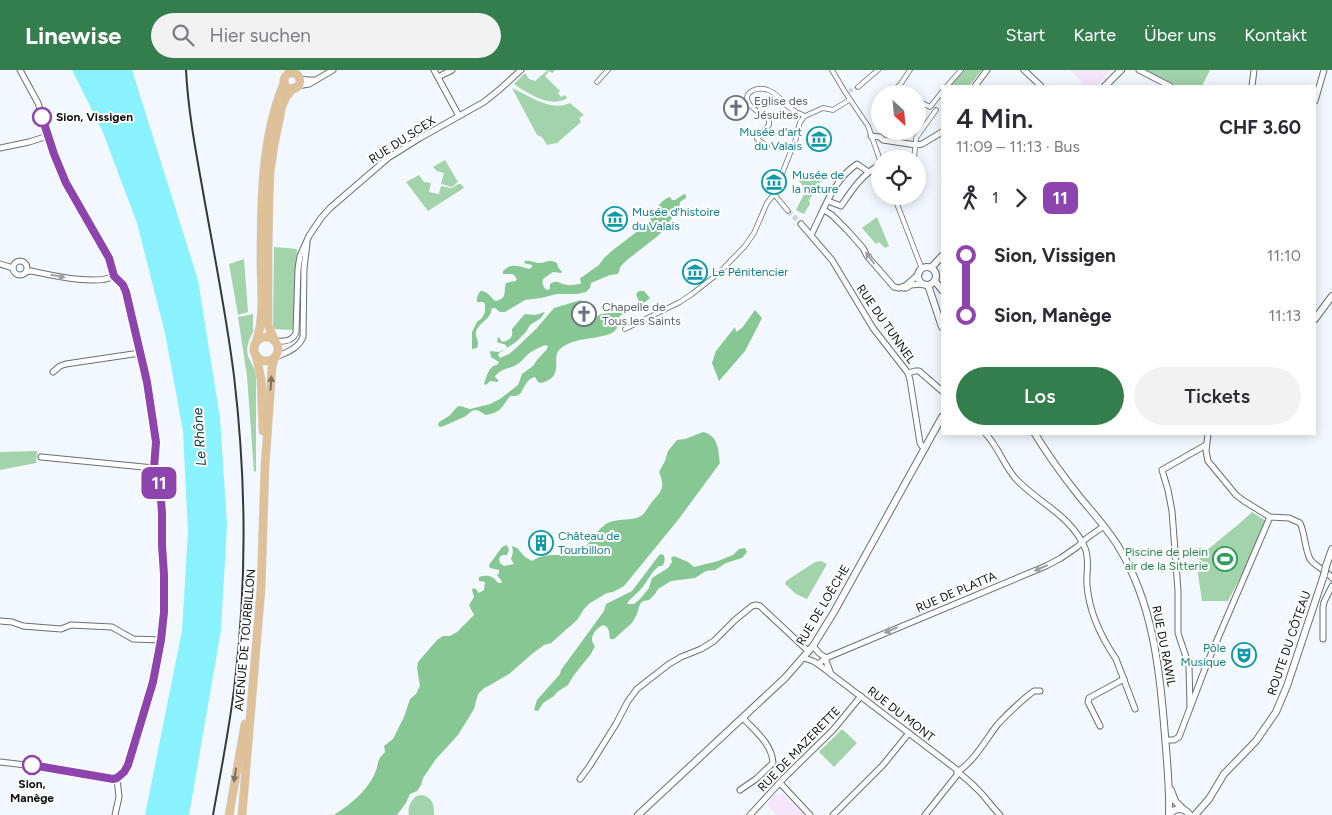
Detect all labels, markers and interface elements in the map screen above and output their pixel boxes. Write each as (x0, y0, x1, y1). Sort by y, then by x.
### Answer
search box (151, 13, 501, 58)
text: Linewise (25, 21, 121, 50)
icon: search (169, 21, 197, 49)
text: Hier suchen (209, 24, 311, 47)
text: Start (1006, 24, 1045, 46)
text: Karte (1073, 24, 1116, 46)
text: Über uns (1144, 24, 1216, 46)
text: Kontakt (1244, 24, 1307, 46)
north arrow (871, 85, 926, 140)
map controls (871, 85, 926, 205)
place label: Eglise des Jésuites (754, 94, 808, 122)
church icon: Eglise des Jésuites (723, 95, 749, 121)
text: 4 Min. (956, 101, 1034, 135)
marker: Sion, Vissigen (32, 107, 52, 127)
place label: Sion, Vissigen (56, 110, 133, 124)
street label: RUE DU SCEX (366, 113, 438, 167)
text: CHF 3.60 (1219, 116, 1301, 139)
place label: Musée d'art du Valais (739, 125, 802, 153)
museum icon: Musée d'art du Valais (806, 126, 832, 152)
text: 11:09 – 11:13 · Bus (956, 137, 1080, 156)
button: locate (871, 150, 926, 205)
place label: Musée de la nature (792, 168, 845, 196)
museum icon: Musée de la nature (761, 169, 787, 195)
icon: walk (956, 184, 984, 212)
icon: forward (1007, 184, 1035, 212)
text: 11 (1053, 187, 1068, 209)
text: 1 (992, 188, 999, 207)
place label: Musée d'histoire du Valais (632, 205, 720, 233)
museum icon: Musée d'histoire du Valais (602, 206, 628, 232)
text: Sion, Vissigen (994, 244, 1116, 267)
text: 11:10 (1267, 246, 1301, 265)
one-way arrow (864, 252, 875, 265)
museum icon: Le Pénitencier (682, 259, 708, 285)
place label: Le Pénitencier (712, 265, 788, 279)
one-way arrow (50, 272, 66, 280)
street label: RUE DU TUNNEL (854, 282, 919, 367)
place label: Chapelle de Tous les Saints (602, 300, 681, 328)
church icon: Chapelle de Tous les Saints (571, 301, 597, 327)
text: Sion, Manège (994, 304, 1111, 327)
text: 11:13 (1268, 306, 1301, 325)
button: Los (956, 367, 1124, 425)
button: Tickets (1134, 367, 1301, 425)
one-way arrow (267, 375, 275, 391)
water label: Le Rhône (189, 407, 210, 467)
line badge: 11 (136, 467, 182, 499)
text: 11 (151, 472, 167, 494)
place label: Château de Tourbillon (558, 529, 620, 557)
building icon: Château de Tourbillon (528, 530, 554, 556)
place label: Piscine de plein air de la Sitterie (1125, 545, 1208, 573)
sports icon: Piscine de plein air de la Sitterie (1212, 546, 1238, 572)
street label: RUE DE LOÈCHE (793, 562, 853, 648)
one-way arrow (1034, 564, 1048, 572)
street label: AVENUE DE TOURBILLON (232, 568, 258, 712)
street label: RUE DE PLATTA (914, 569, 998, 615)
street label: ROUTE DU CÔTEAU (1265, 589, 1313, 697)
street label: RUE DU RAWIL (1149, 604, 1179, 688)
one-way arrow (884, 627, 898, 635)
place label: Pôle Musique (1181, 641, 1226, 669)
theatre icon: Pôle Musique (1231, 642, 1257, 668)
street label: RUE DU MONT (865, 684, 938, 745)
street label: RUE DE MAZERETTE (755, 704, 843, 794)
marker: Sion, Manège (22, 755, 42, 775)
one-way arrow (231, 767, 239, 783)
place label: Sion, Manège (10, 777, 54, 805)

